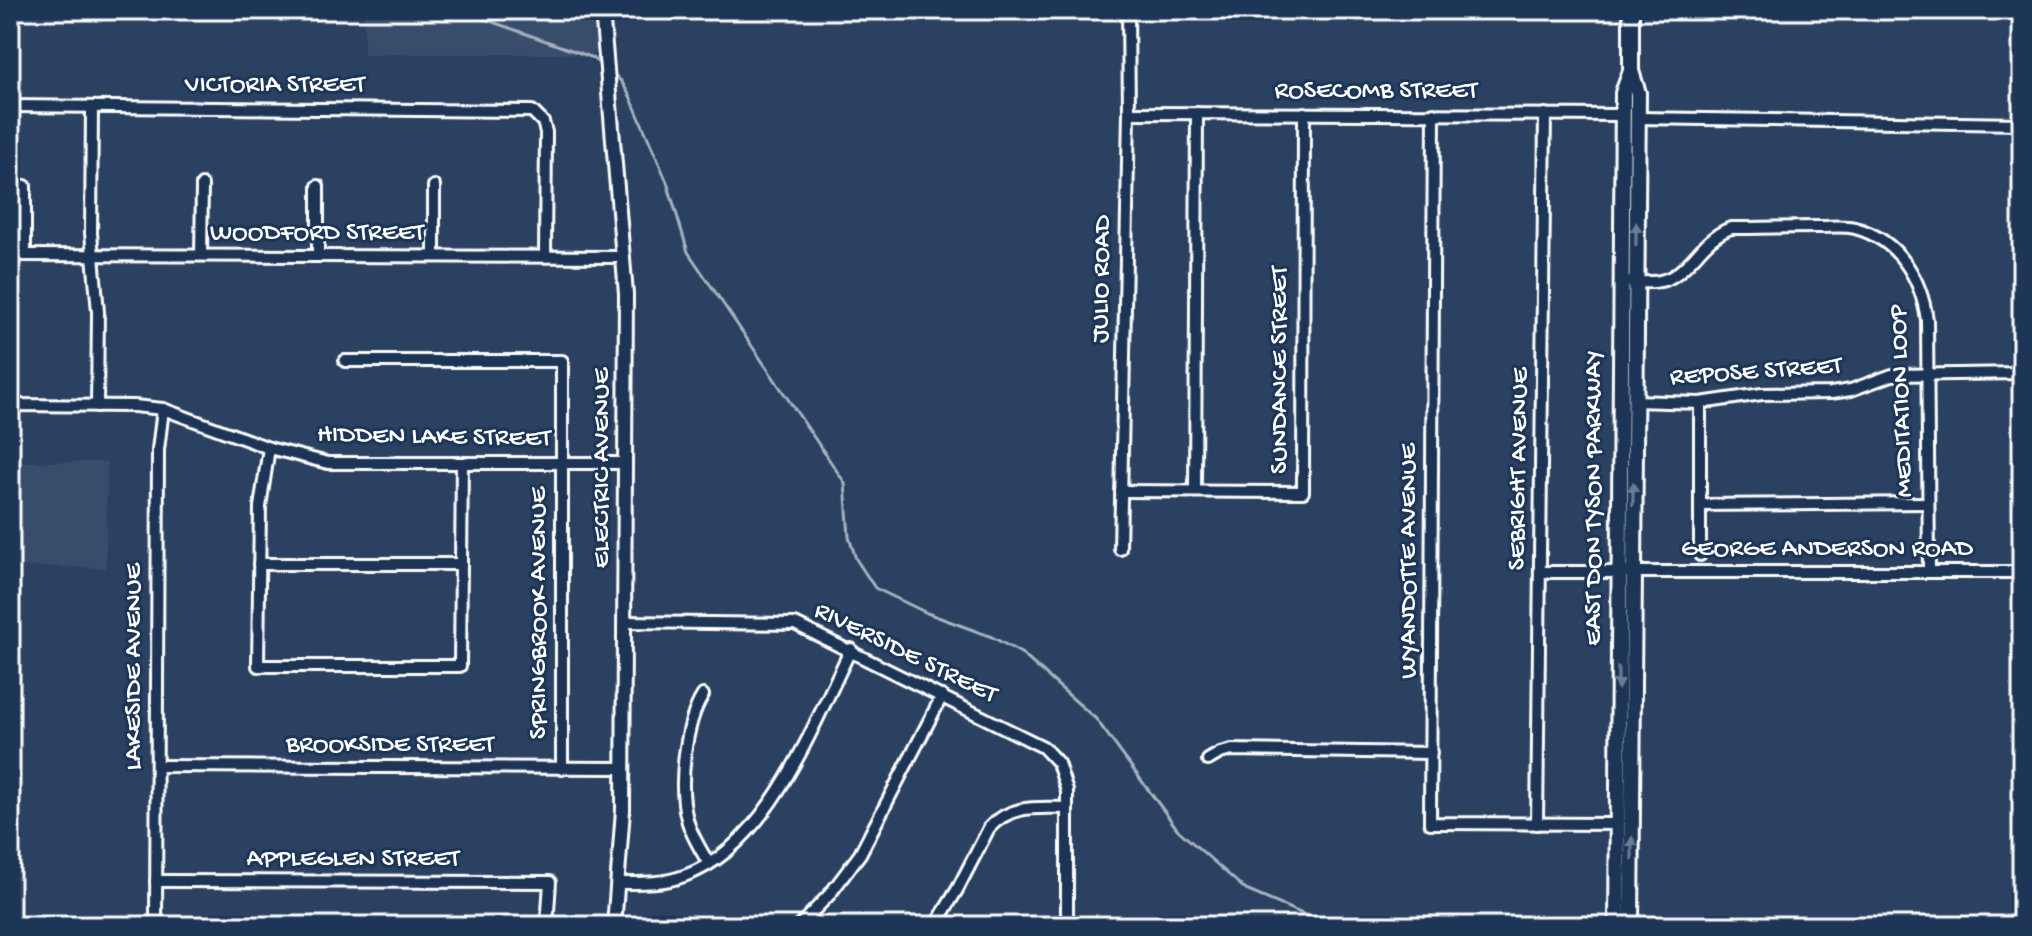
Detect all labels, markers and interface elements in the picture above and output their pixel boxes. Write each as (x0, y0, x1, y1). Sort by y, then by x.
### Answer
street label: VICTORIA STREET (184, 71, 366, 102)
street label: ROSECOMB STREET (1275, 77, 1478, 108)
street label: JULIO ROAD (1086, 215, 1120, 343)
street label: WOODFORD STREET (210, 219, 425, 250)
one-way arrow (1630, 221, 1642, 246)
street label: SUNDANCE STREET (1266, 265, 1297, 474)
street label: MEDITATION LOOP (1884, 303, 1922, 498)
street label: EAST DON TYSON PARKWAY (1580, 350, 1611, 646)
street label: REPOSE STREET (1669, 351, 1844, 394)
street label: SEBRIGHT AVENUE (1503, 366, 1537, 571)
street label: ELECTRIC AVENUE (588, 367, 619, 568)
street label: HIDDEN LAKE STREET (317, 420, 552, 456)
street label: WYANDOTTE AVENUE (1395, 442, 1426, 679)
one-way arrow (1627, 481, 1639, 506)
street label: SPRINGBROOK AVENUE (525, 486, 556, 739)
street label: GEORGE ANDERSON ROAD (1681, 535, 1973, 566)
street label: LAKESIDE AVENUE (120, 563, 151, 771)
street label: RIVERSIDE STREET (808, 596, 1002, 712)
one-way arrow (1612, 666, 1624, 691)
street label: BROOKSIDE STREET (285, 731, 495, 762)
one-way arrow (1626, 835, 1638, 860)
street label: APPLEGLEN STREET (246, 845, 461, 876)

